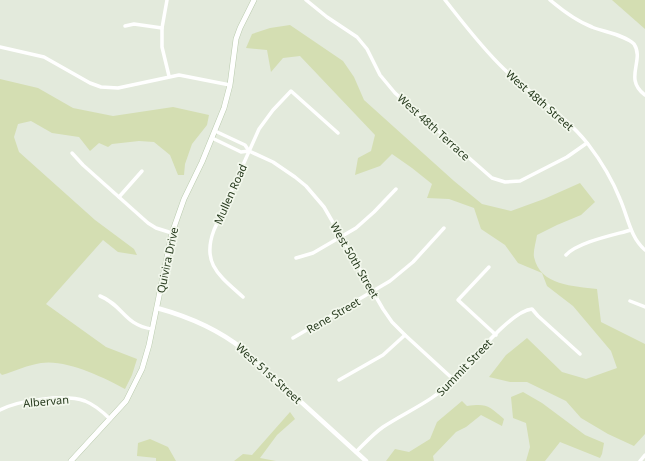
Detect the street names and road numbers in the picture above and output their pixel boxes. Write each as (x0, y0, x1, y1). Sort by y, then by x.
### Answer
street label: West 48th Street (503, 66, 577, 134)
street label: West 48th Terrace (395, 90, 473, 164)
street label: Mullen Road (210, 161, 250, 227)
street label: West 50th Street (327, 219, 383, 301)
street label: Quivira Drive (153, 226, 181, 294)
street label: Rene Street (303, 294, 363, 336)
street label: Summit Street (433, 335, 495, 399)
street label: West 51st Street (233, 339, 305, 407)
street label: Albervan (22, 392, 70, 410)

